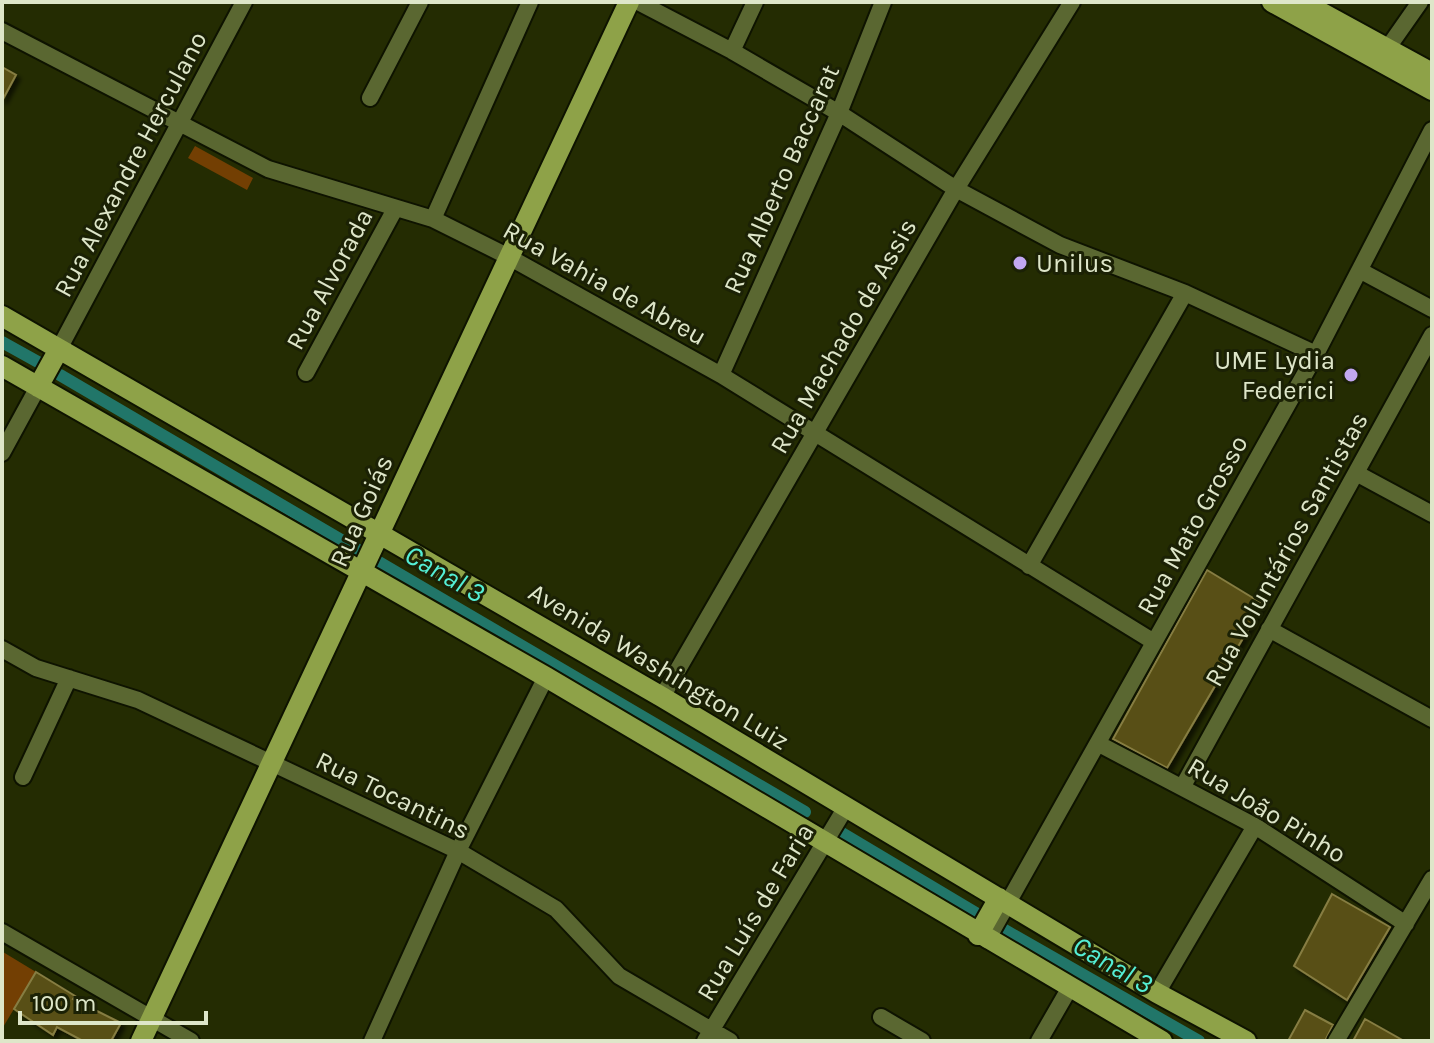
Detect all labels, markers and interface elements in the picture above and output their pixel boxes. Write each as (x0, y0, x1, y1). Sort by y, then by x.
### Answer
street label: Rua Alexandre Herculano (47, 26, 214, 302)
street label: Rua Alberto Baccarat (717, 60, 846, 299)
street label: Rua Alvorada (279, 203, 380, 355)
street label: Rua Machado de Assis (763, 213, 923, 459)
street label: Rua Vahia de Abreu (498, 215, 712, 352)
place label: Unilus (1036, 248, 1113, 279)
marker: Unilus (1011, 254, 1029, 272)
place label: UME Lydia Federici (1214, 345, 1335, 406)
marker: UME Lydia Federici (1342, 366, 1360, 384)
street label: Rua Voluntários Santistas (1198, 407, 1375, 692)
street label: Rua Mato Grosso (1130, 430, 1255, 620)
street label: Rua Goiás (323, 451, 400, 572)
water label: Canal 3 (399, 537, 491, 609)
street label: Avenida Washington Luiz (523, 576, 795, 756)
street label: Rua Tocantins (311, 745, 475, 846)
street label: Rua João Pinho (1182, 751, 1352, 870)
street label: Rua Luís de Faria (690, 818, 821, 1007)
water label: Canal 3 (1067, 928, 1159, 1000)
scale bar (20, 975, 206, 1025)
text: 100 m (32, 989, 97, 1017)

